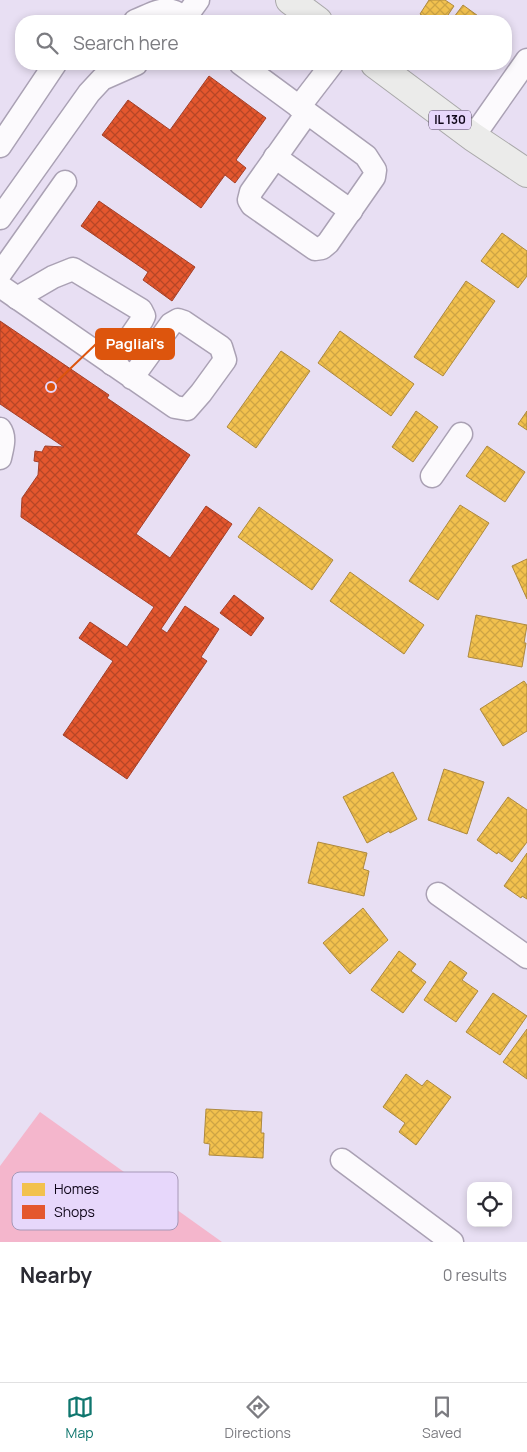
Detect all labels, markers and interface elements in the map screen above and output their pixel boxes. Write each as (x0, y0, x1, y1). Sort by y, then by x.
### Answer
search box (15, 15, 512, 70)
icon: search (33, 29, 61, 57)
text: Search here (73, 30, 179, 56)
road number: IL 130 (429, 110, 471, 130)
callout: Pagliai's (96, 329, 174, 359)
text: Pagliai's (106, 333, 164, 354)
legend (12, 1172, 178, 1230)
text: Homes (54, 1179, 99, 1198)
map controls (467, 1182, 512, 1227)
button: locate (467, 1182, 512, 1227)
text: Shops (54, 1202, 95, 1221)
text: Nearby (20, 1261, 92, 1289)
text: 0 results (443, 1264, 507, 1286)
tab: Map (66, 1393, 94, 1442)
tab: Directions (225, 1393, 291, 1442)
tab: Saved (422, 1393, 461, 1442)

